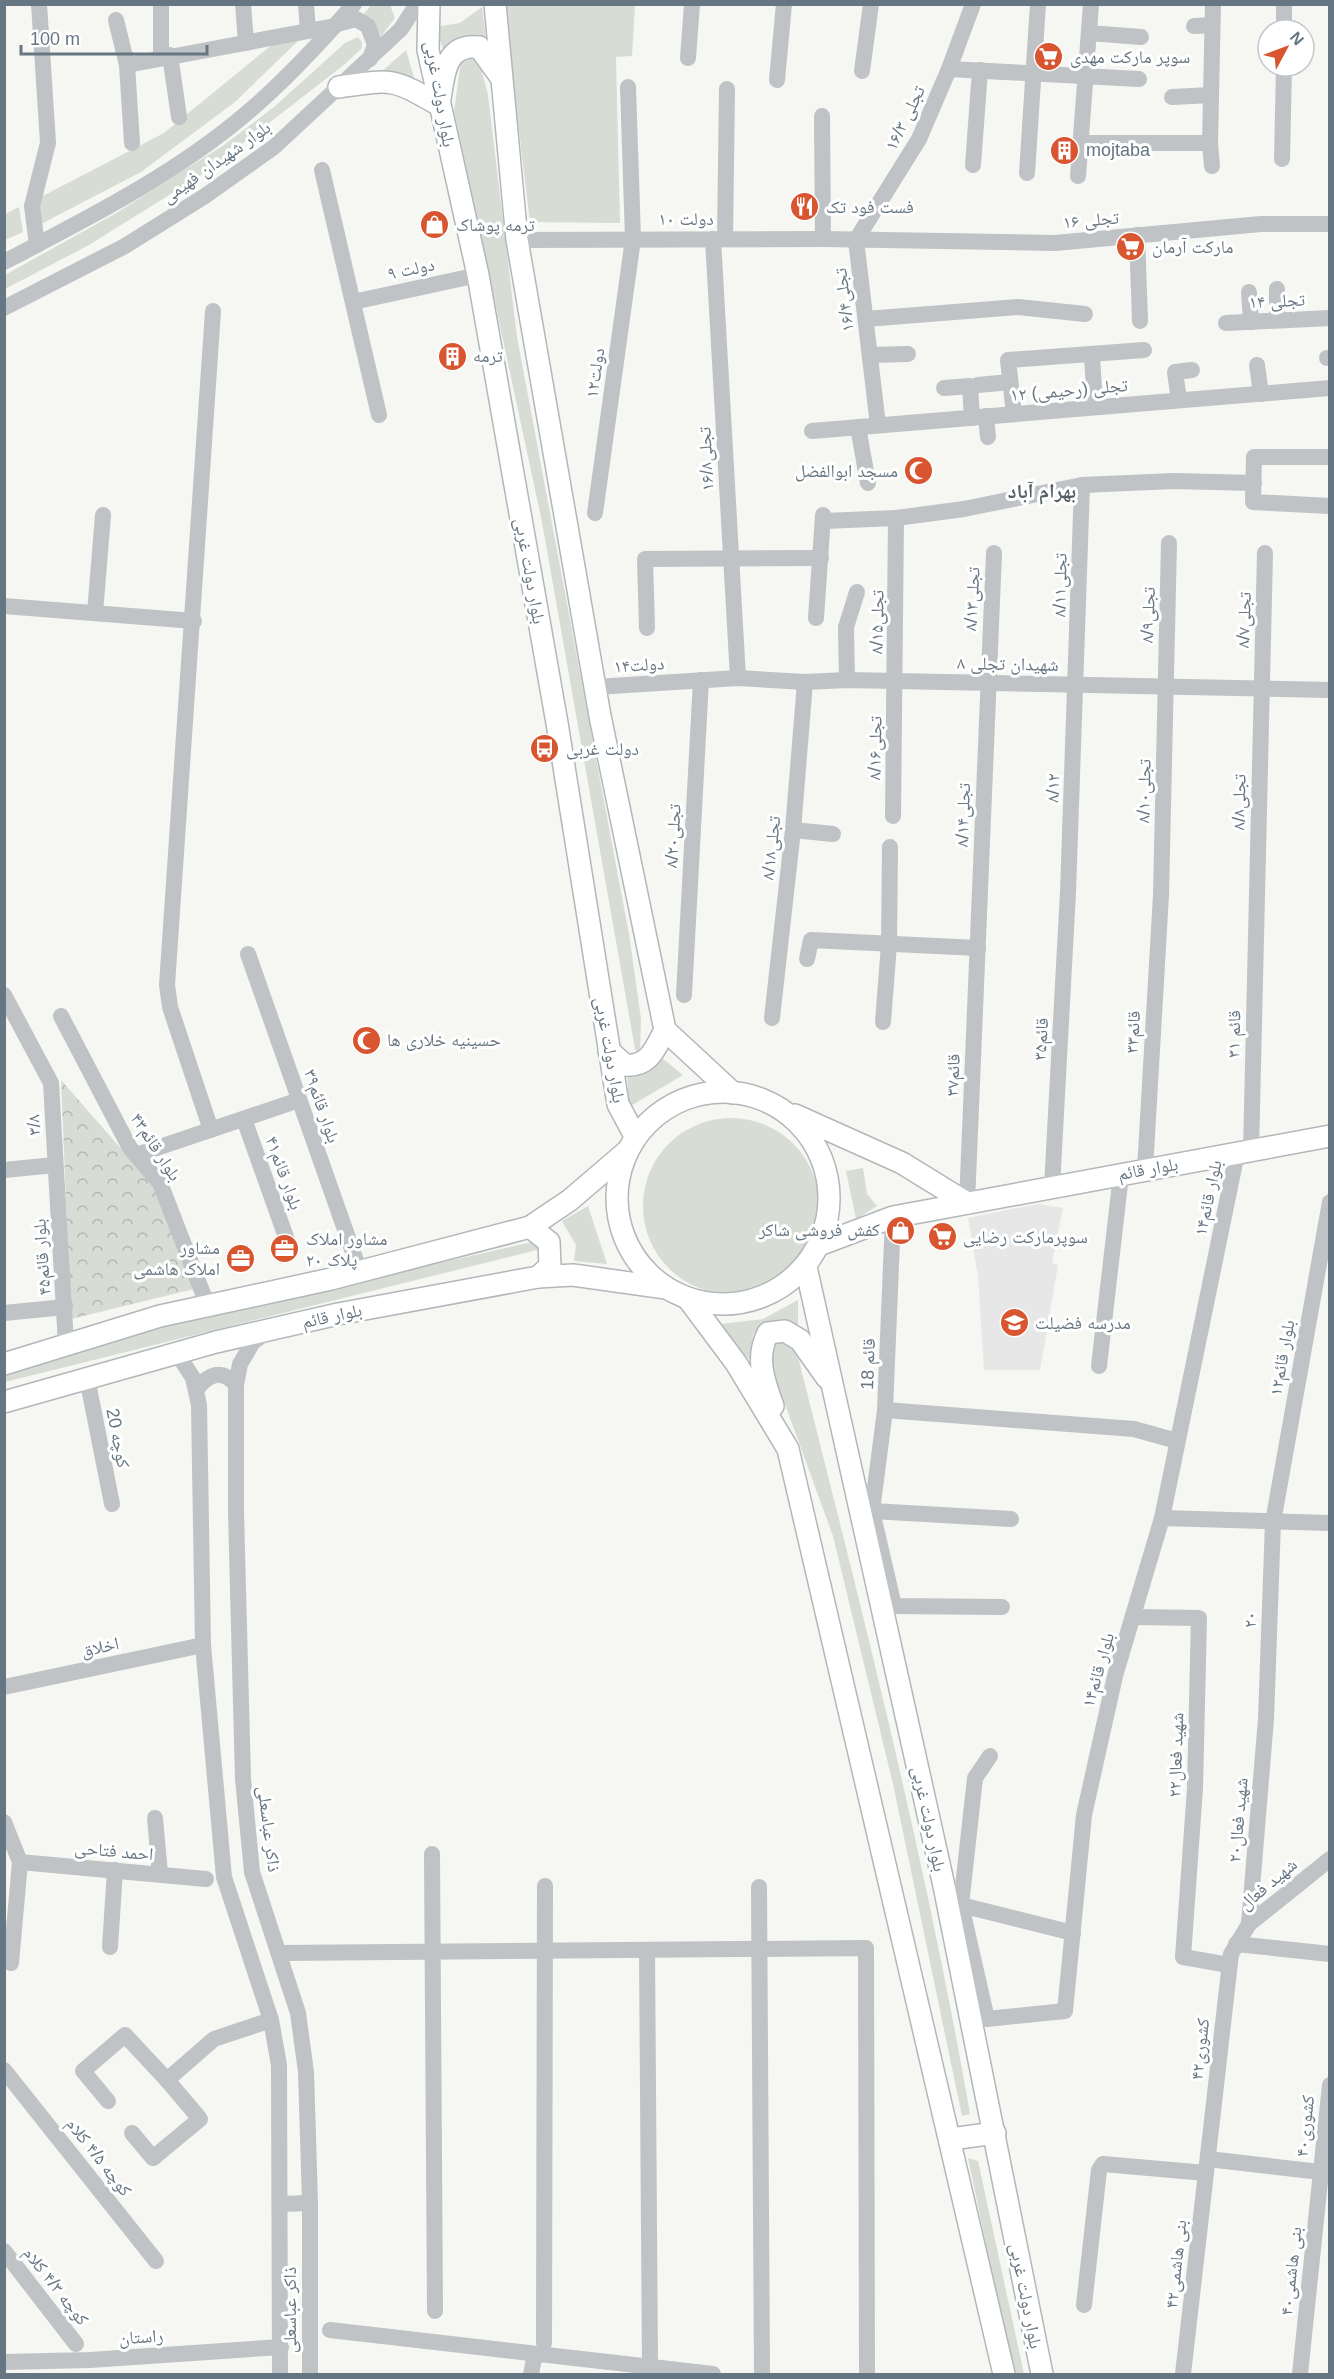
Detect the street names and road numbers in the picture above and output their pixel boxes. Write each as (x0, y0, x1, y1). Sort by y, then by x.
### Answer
street label: بلوار دولت غربی (420, 40, 459, 149)
street label: ۱۶/۳ تجلی (881, 83, 930, 154)
street label: بلوار شهیدان فهیمی (158, 117, 275, 208)
street label: ۱۶ تجلی (1062, 208, 1120, 233)
street label: ۱۰ دولت (658, 209, 714, 229)
street label: ۹ دولت (386, 254, 436, 284)
street label: تجلی۱۶/۴ (830, 267, 859, 333)
street label: تجلی ۱۴ (1248, 290, 1306, 313)
street label: ۱۲دولت (582, 347, 608, 399)
street label: ۱۲ تجلی (رحیمی) (1009, 375, 1129, 406)
street label: تجلی۱۶/۸ (694, 426, 719, 492)
street label: بلوار دولت غربی (510, 517, 549, 626)
street label: تجلی۸/۱۱ (1049, 553, 1072, 617)
street label: تجلی۸/۱۳ (960, 566, 985, 632)
street label: تجلی۸/۹ (1137, 587, 1160, 643)
street label: تجلی۸/۱۵ (866, 590, 889, 654)
street label: تجلی۸/۷ (1233, 592, 1256, 648)
street label: ۱۴دولت (613, 653, 665, 677)
street label: شهیدان تجلی ۸ (957, 653, 1059, 676)
street label: تجلی۸/۱۶ (864, 716, 887, 780)
street label: تجلی۸/۱۰ (1133, 759, 1156, 823)
street label: ۸/۱۲ (1042, 773, 1064, 803)
street label: تجلی۸/۸ (1229, 774, 1250, 830)
street label: تجلی۸‌/۱۴ (952, 783, 975, 847)
street label: تجلی۸/۲۰ (661, 803, 686, 869)
street label: تجلی۸/۱۸ (758, 815, 785, 881)
street label: بلوار دولت غربی (590, 996, 629, 1105)
street label: قائم۳۳ (1122, 1010, 1146, 1054)
street label: قائم ۳۱ (1224, 1010, 1246, 1058)
street label: قائم۳۵ (1030, 1017, 1054, 1061)
street label: قائم۳۷ (942, 1053, 966, 1097)
street label: بلوار قائم۳۹ (298, 1066, 344, 1146)
street label: بلوار قائم۴۳ (125, 1109, 185, 1186)
street label: ۳/۸ (23, 1114, 45, 1136)
street label: بلوار قائم۴۱ (260, 1134, 307, 1213)
street label: بلوار قائم (1116, 1154, 1180, 1186)
street label: بلوار قائم۱۴ (1190, 1158, 1228, 1238)
street label: بلوار قائم۴۵ (29, 1218, 57, 1296)
street label: بلوار قائم (300, 1300, 364, 1334)
street label: بلوار قائم۱۲ (1265, 1318, 1300, 1398)
street label: 18 قائم (857, 1338, 881, 1390)
street label: کوچه 20 (102, 1406, 134, 1470)
street label: ۲۰ (1240, 1612, 1260, 1628)
street label: بلوار قائم۱۴ (1078, 1630, 1120, 1710)
street label: اخلاق (79, 1633, 121, 1662)
street label: شهید فعال۲۲ (1165, 1712, 1188, 1798)
street label: بلوار دولت غربی (907, 1765, 950, 1874)
street label: شهید فعال۲۰ (1224, 1777, 1253, 1863)
street label: ذاکر عباسعلی (253, 1785, 284, 1873)
street label: احمد فتاحی (74, 1838, 154, 1865)
street label: شهید فعال (1235, 1854, 1301, 1915)
street label: کشوری۴۲ (1187, 2017, 1214, 2081)
street label: کشوری۴۰ (1292, 2094, 1319, 2158)
street label: کوچه ۴/۵ کلام (61, 2114, 136, 2202)
street label: بنی هاشمی۴۲ (1161, 2219, 1192, 2309)
street label: بنی هاشمی۴۰ (1276, 2226, 1307, 2316)
street label: بلوار دولت غربی (1005, 2242, 1046, 2351)
street label: کوچه ۴/۳ کلام (18, 2243, 93, 2331)
street label: ذاکر عباسعلی (280, 2267, 301, 2353)
street label: راستان (118, 2325, 164, 2350)

